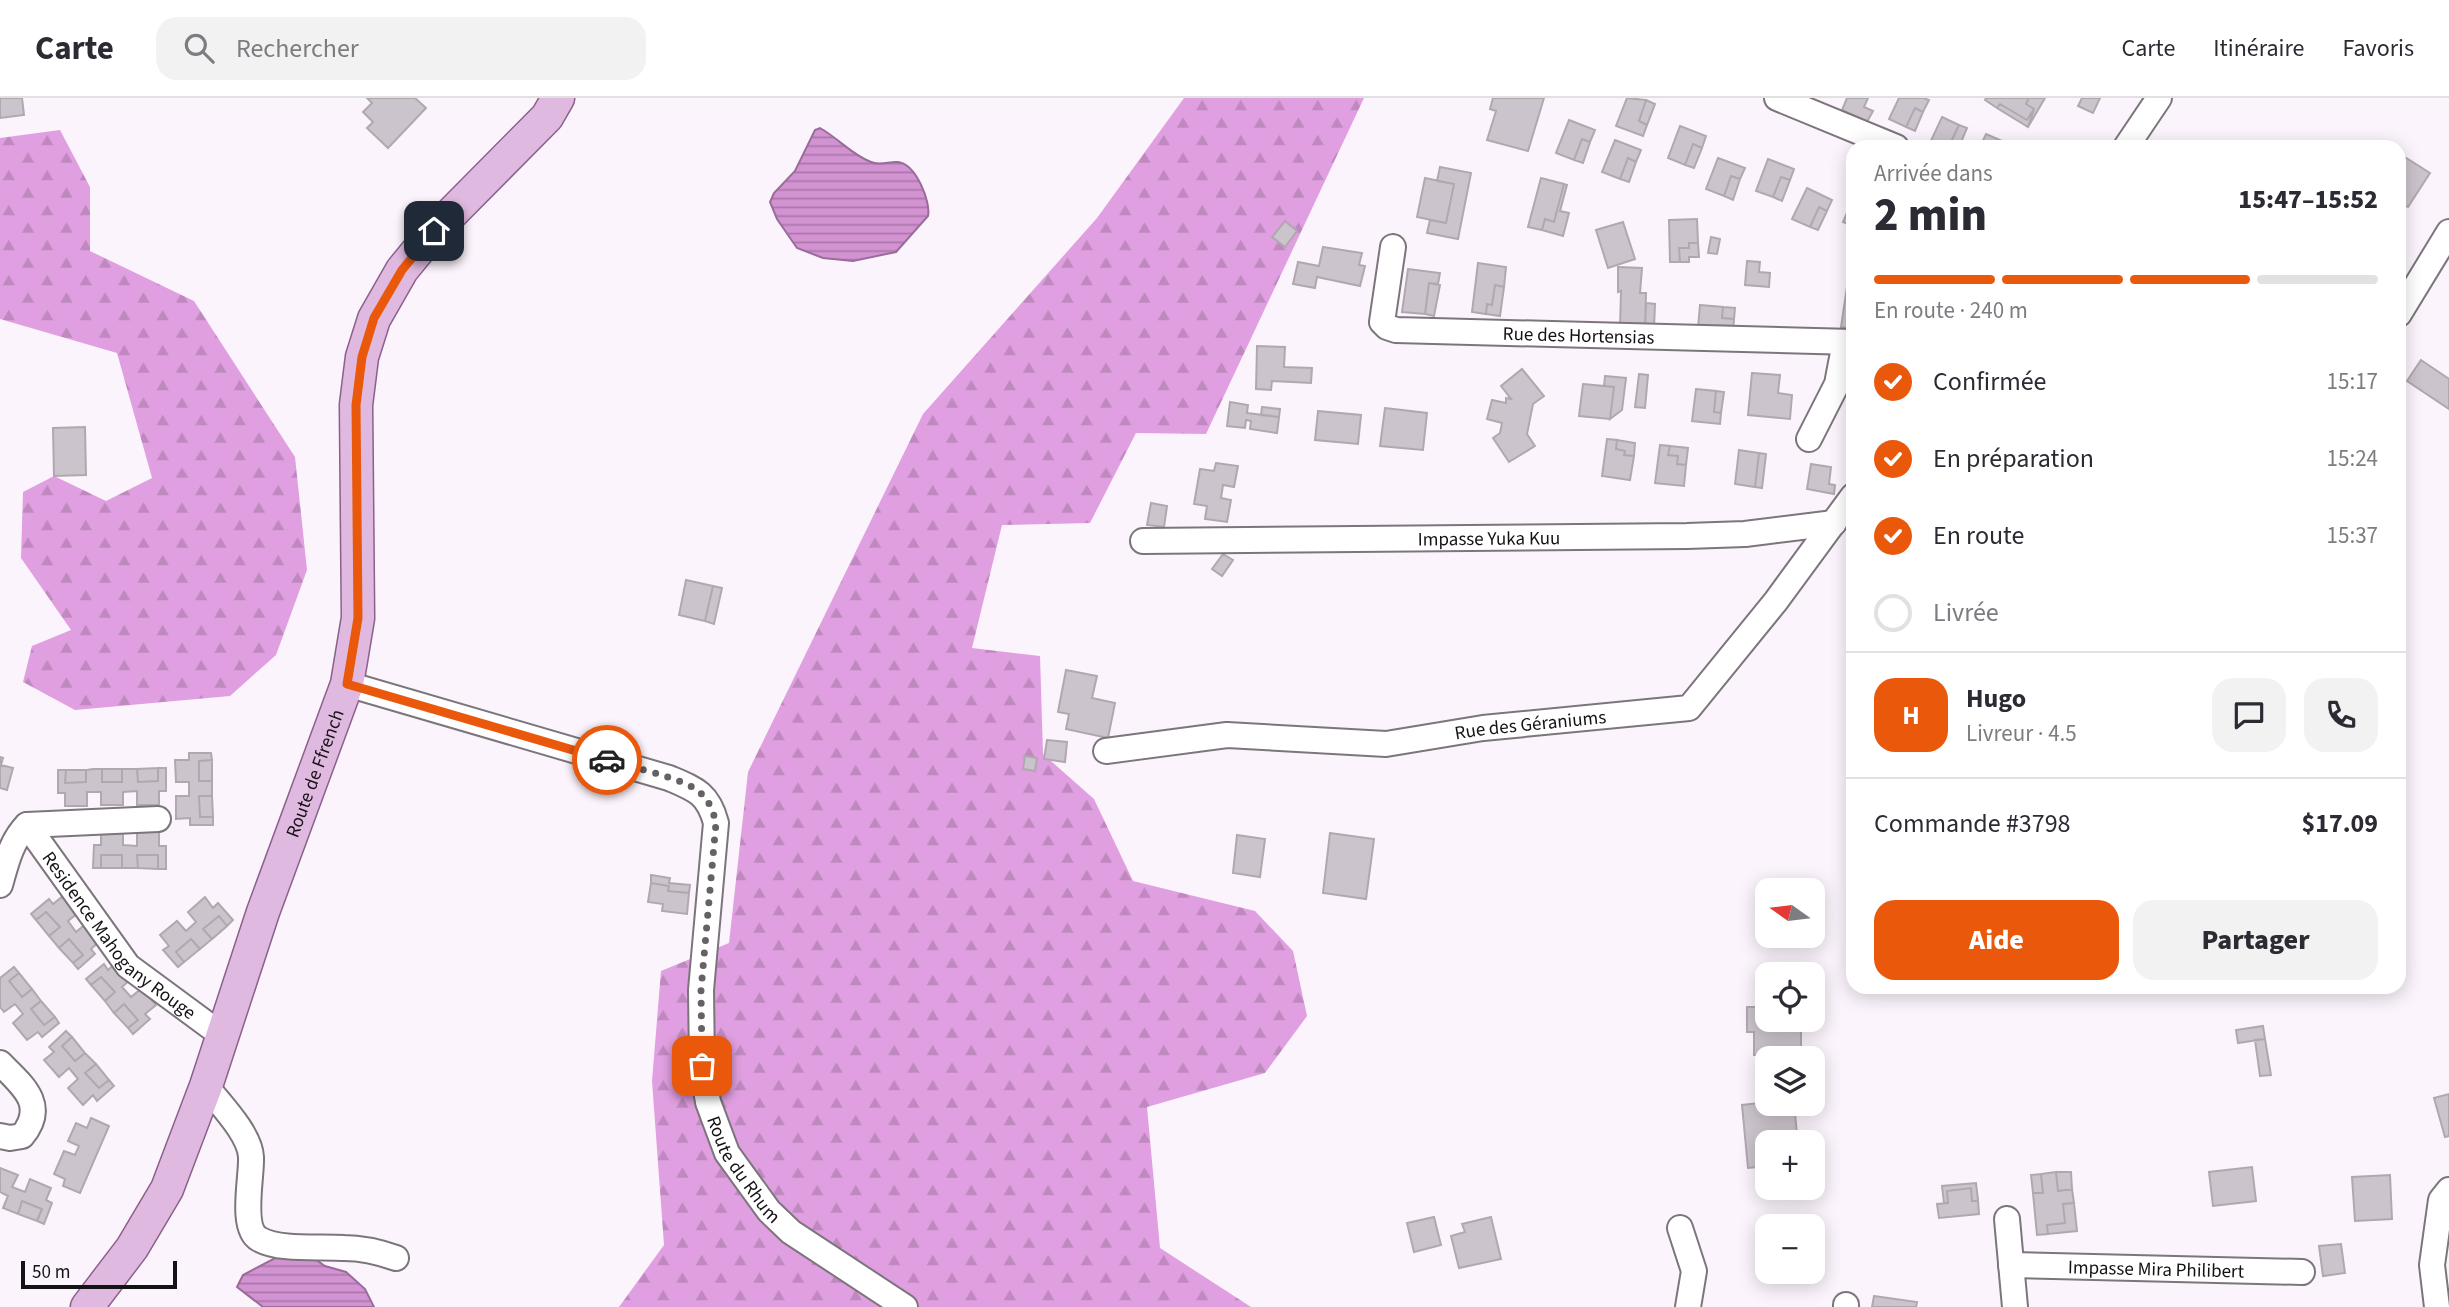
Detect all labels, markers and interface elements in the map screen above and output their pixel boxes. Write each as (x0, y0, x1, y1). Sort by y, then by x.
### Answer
search box (156, 17, 646, 80)
text: Carte (35, 25, 114, 72)
icon: search (180, 29, 218, 67)
text: Rechercher (236, 30, 359, 67)
text: Carte (2121, 31, 2175, 66)
text: Itinéraire (2213, 31, 2304, 66)
text: Favoris (2342, 31, 2414, 66)
text: Arrivée dans (1874, 157, 1993, 190)
text: 15:47–15:52 (2238, 181, 2378, 218)
text: 2 min (1874, 183, 1987, 248)
pin (404, 201, 464, 261)
icon: home (415, 212, 453, 250)
text: En route · 240 m (1874, 294, 2028, 327)
street label: Rue des Hortensias (1502, 321, 1655, 352)
icon: check (1874, 363, 1912, 401)
text: Confirmée (1933, 363, 2047, 400)
text: 15:17 (2327, 365, 2378, 398)
icon: check (1874, 440, 1912, 478)
text: En préparation (1933, 440, 2094, 477)
text: 15:24 (2327, 442, 2378, 475)
icon: check (1874, 517, 1912, 555)
text: En route (1933, 517, 2024, 554)
text: 15:37 (2327, 519, 2378, 552)
street label: Impasse Yuka Kuu (1418, 525, 1560, 553)
text: Livrée (1933, 594, 1999, 631)
button: chat (2212, 678, 2286, 752)
button: phone (2304, 678, 2378, 752)
text: Hugo (1966, 680, 2026, 717)
text: H (1902, 697, 1920, 734)
street label: Rue des Géraniums (1453, 704, 1607, 747)
street label: Route de Ffrench (280, 706, 352, 842)
text: Livreur · 4.5 (1966, 717, 2077, 750)
courier (572, 725, 642, 795)
icon: car (588, 741, 626, 779)
text: Commande #3798 (1874, 805, 2071, 842)
text: $17.09 (2302, 805, 2378, 842)
street label: Residence Mahogany Rouge (35, 846, 201, 1027)
north arrow (1755, 878, 1825, 948)
map controls (1755, 878, 1825, 1284)
button: Aide (1874, 900, 2119, 980)
button: Partager (2133, 900, 2378, 980)
button: locate (1755, 962, 1825, 1032)
pin (672, 1036, 732, 1096)
button: layers (1755, 1046, 1825, 1116)
icon: bag (683, 1047, 721, 1085)
street label: Route du Rhum (699, 1112, 786, 1230)
button: + (1755, 1130, 1825, 1200)
button: − (1755, 1214, 1825, 1284)
street label: Impasse Mira Philibert (2068, 1254, 2245, 1286)
scale bar (21, 1258, 177, 1290)
text: 50 m (32, 1259, 70, 1286)

